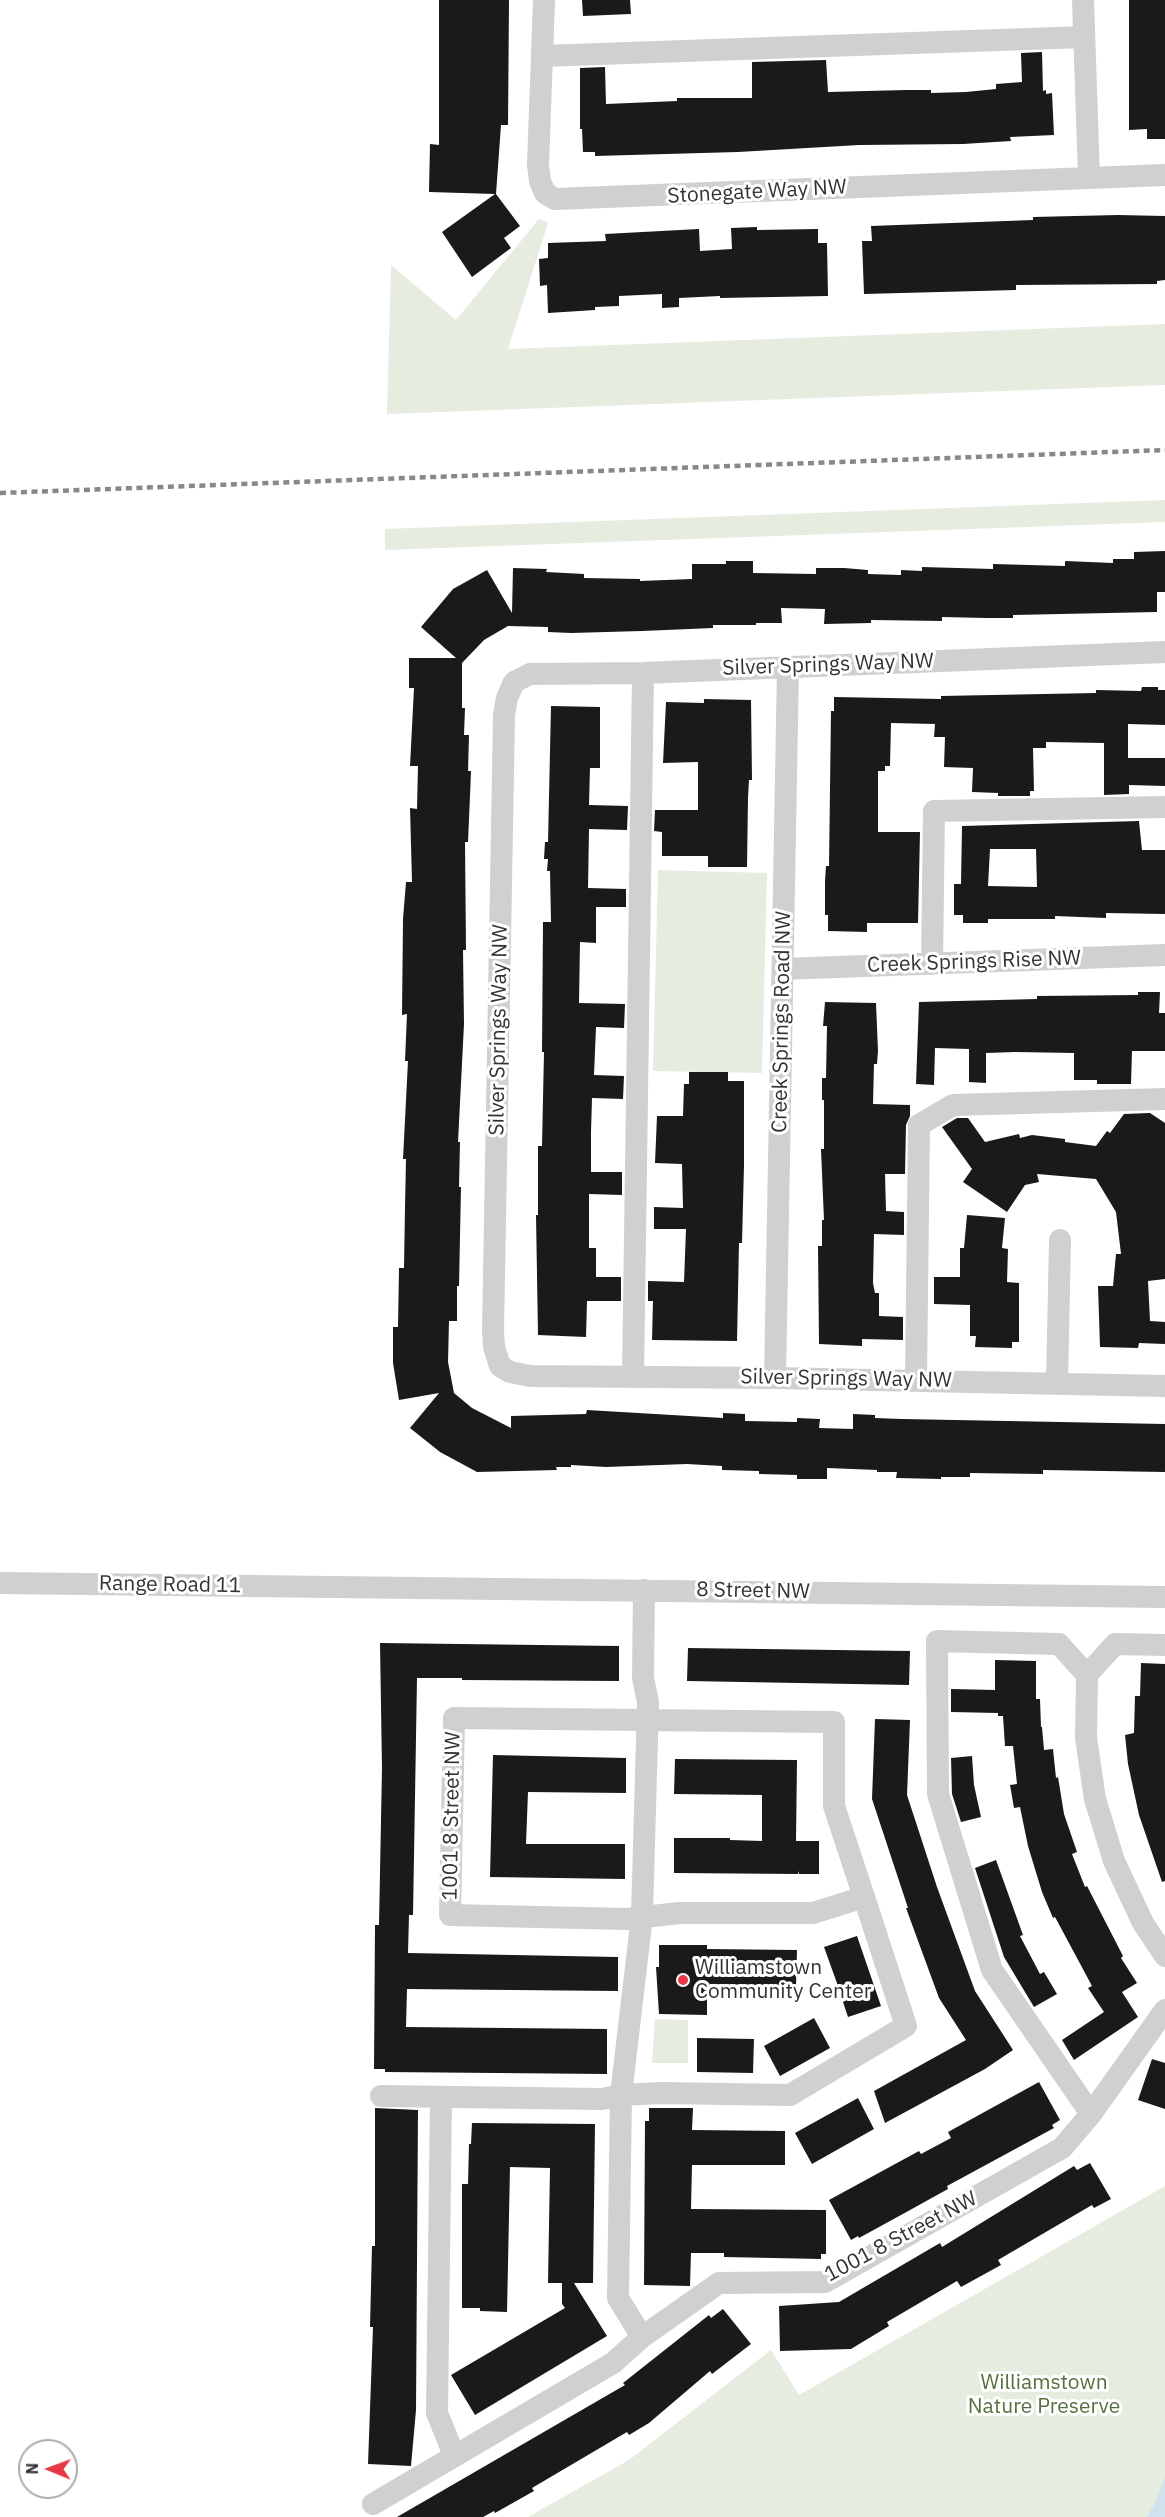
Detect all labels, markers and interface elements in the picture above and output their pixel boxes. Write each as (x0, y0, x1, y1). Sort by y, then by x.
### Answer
street label: Stonegate Way NW (667, 175, 847, 209)
street label: Silver Springs Way NW (722, 649, 934, 681)
street label: Creek Springs Road NW (767, 911, 797, 1133)
street label: Silver Springs Way NW (485, 924, 513, 1136)
street label: Creek Springs Rise NW (867, 946, 1081, 978)
street label: Silver Springs Way NW (740, 1365, 952, 1393)
street label: Range Road 11 (99, 1571, 241, 1599)
street label: 8 Street NW (696, 1577, 810, 1605)
street label: 1001 8 Street NW (438, 1731, 466, 1901)
place label: Williamstown Community Center (695, 1955, 871, 2005)
marker: Williamstown Community Center (676, 1973, 690, 1987)
street label: 1001 8 Street NW (820, 2186, 982, 2288)
park label: Williamstown Nature Preserve (968, 2370, 1120, 2420)
north arrow (18, 2439, 78, 2499)
text: N (22, 2463, 42, 2475)

